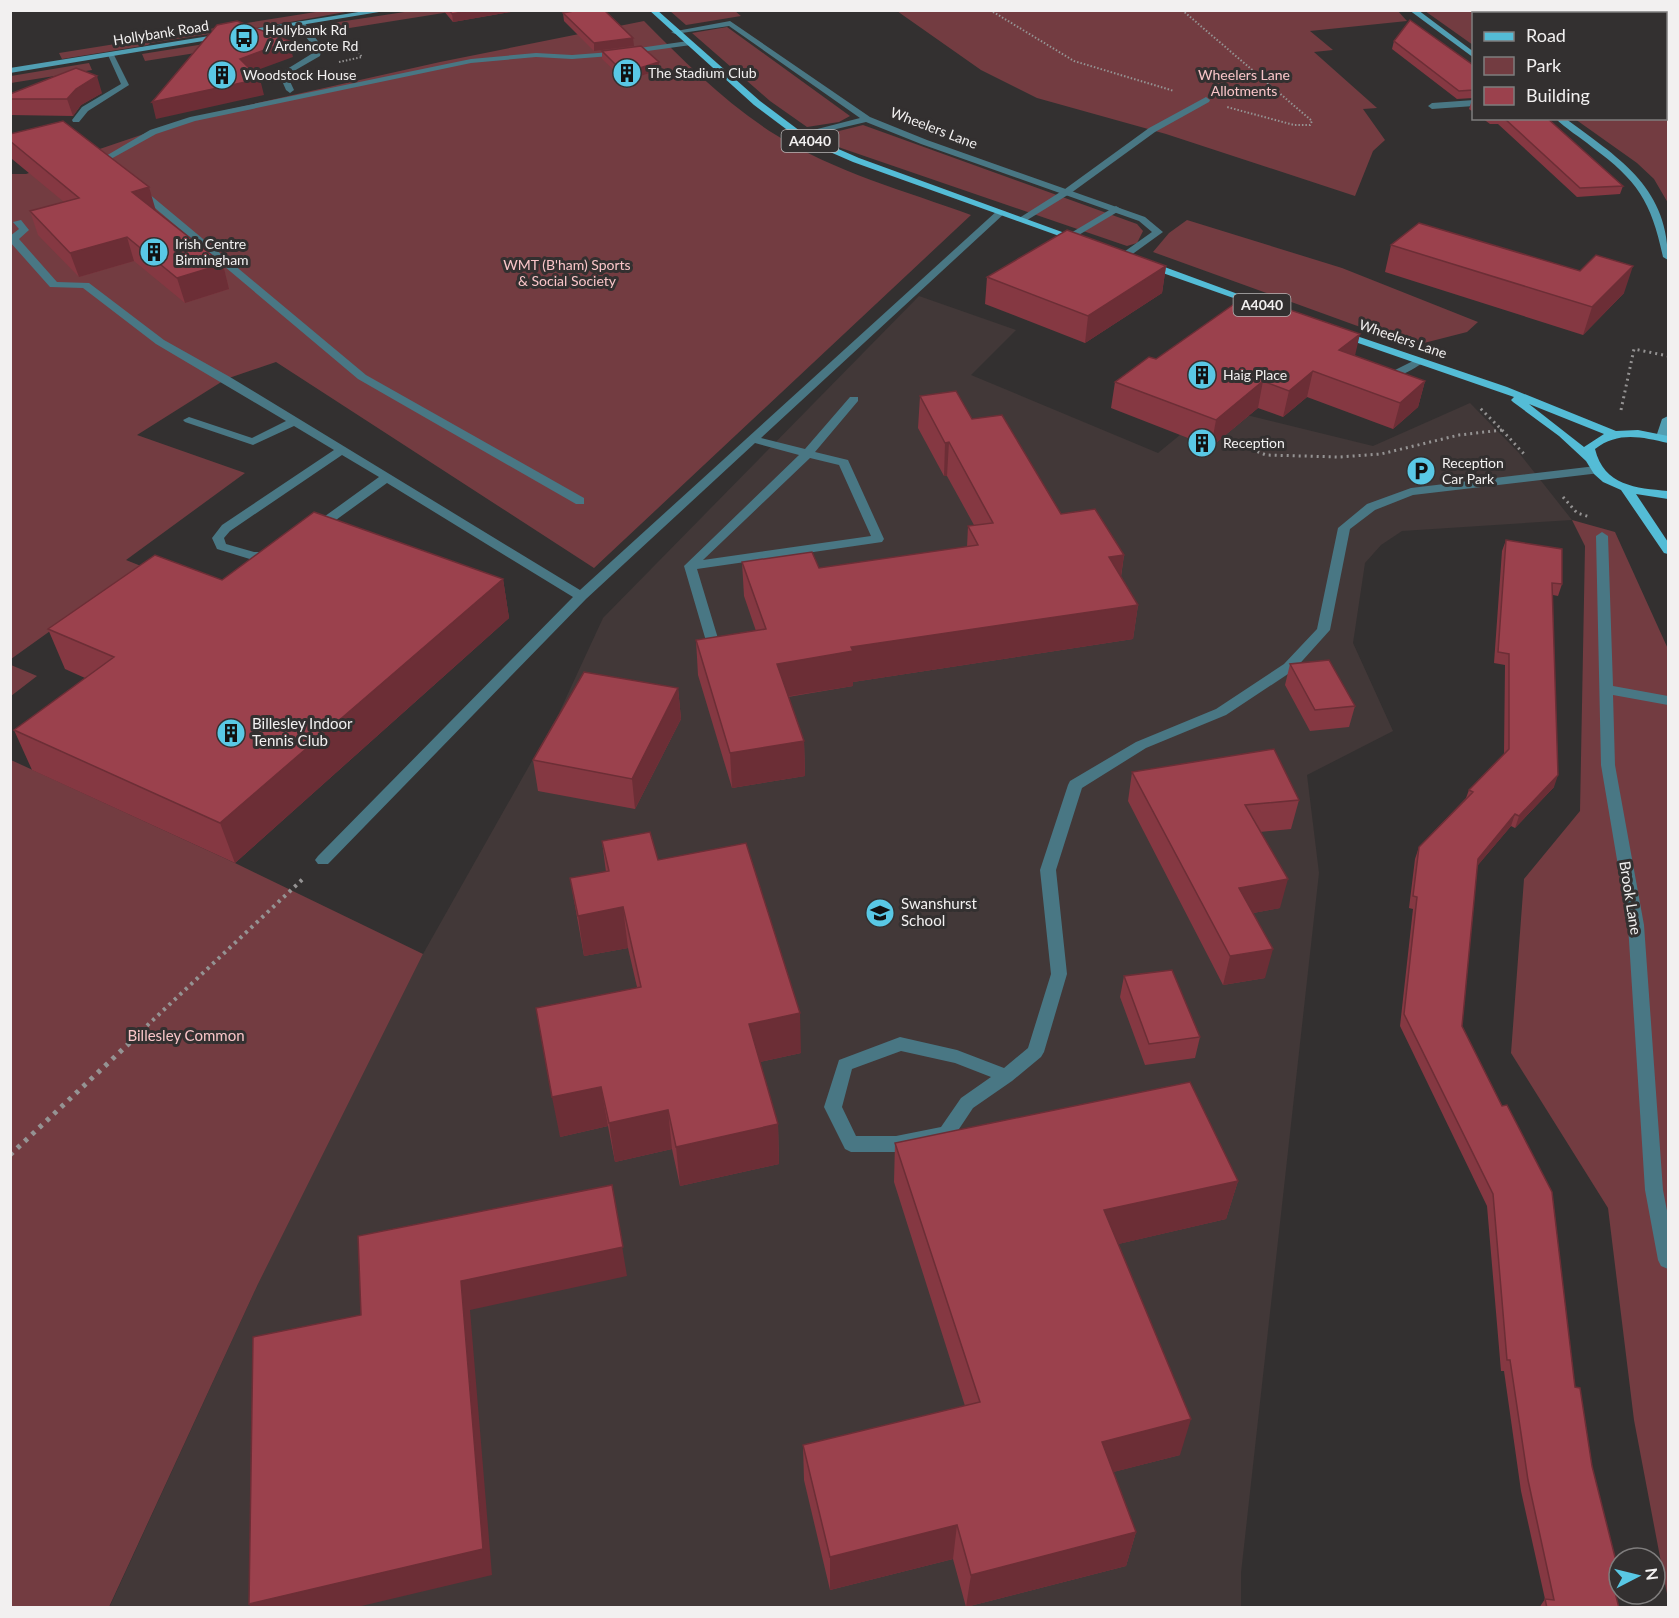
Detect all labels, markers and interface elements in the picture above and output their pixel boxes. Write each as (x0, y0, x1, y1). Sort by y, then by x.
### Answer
legend (1472, 12, 1667, 120)
street label: Hollybank Road (112, 17, 210, 48)
place label: Hollybank Rd / Ardencote Rd (265, 21, 358, 54)
bus stop icon: Hollybank Rd / Ardencote Rd (228, 22, 260, 54)
text: Road (1526, 24, 1566, 46)
text: Park (1526, 54, 1562, 76)
building icon: The Stadium Club (611, 57, 643, 89)
building icon: Woodstock House (206, 59, 238, 91)
place label: The Stadium Club (648, 64, 757, 81)
place label: Woodstock House (243, 66, 356, 83)
park label: Wheelers Lane Allotments (1198, 66, 1290, 99)
text: Building (1526, 84, 1590, 106)
street label: Wheelers Lane (888, 103, 980, 152)
road number: A4040 (782, 130, 838, 152)
place label: Irish Centre Birmingham (175, 235, 249, 268)
building icon: Irish Centre Birmingham (138, 236, 170, 268)
park label: WMT (B'ham) Sports & Social Society (503, 256, 631, 289)
road number: A4040 (1234, 294, 1290, 316)
street label: Wheelers Lane (1357, 316, 1449, 362)
building icon: Haig Place (1186, 359, 1218, 391)
place label: Haig Place (1223, 366, 1287, 383)
building icon: Reception (1186, 427, 1218, 459)
place label: Reception (1223, 434, 1285, 451)
place label: Reception Car Park (1442, 454, 1504, 487)
parking icon: Reception Car Park (1405, 455, 1437, 487)
place label: Billesley Indoor Tennis Club (252, 714, 353, 749)
building icon: Billesley Indoor Tennis Club (215, 717, 247, 749)
street label: Brook Lane (1616, 860, 1646, 936)
place label: Swanshurst School (901, 894, 978, 929)
school or university icon: Swanshurst School (864, 897, 896, 929)
park label: Billesley Common (127, 1026, 245, 1044)
north arrow (1607, 1546, 1667, 1606)
text: N (1642, 1567, 1663, 1581)

